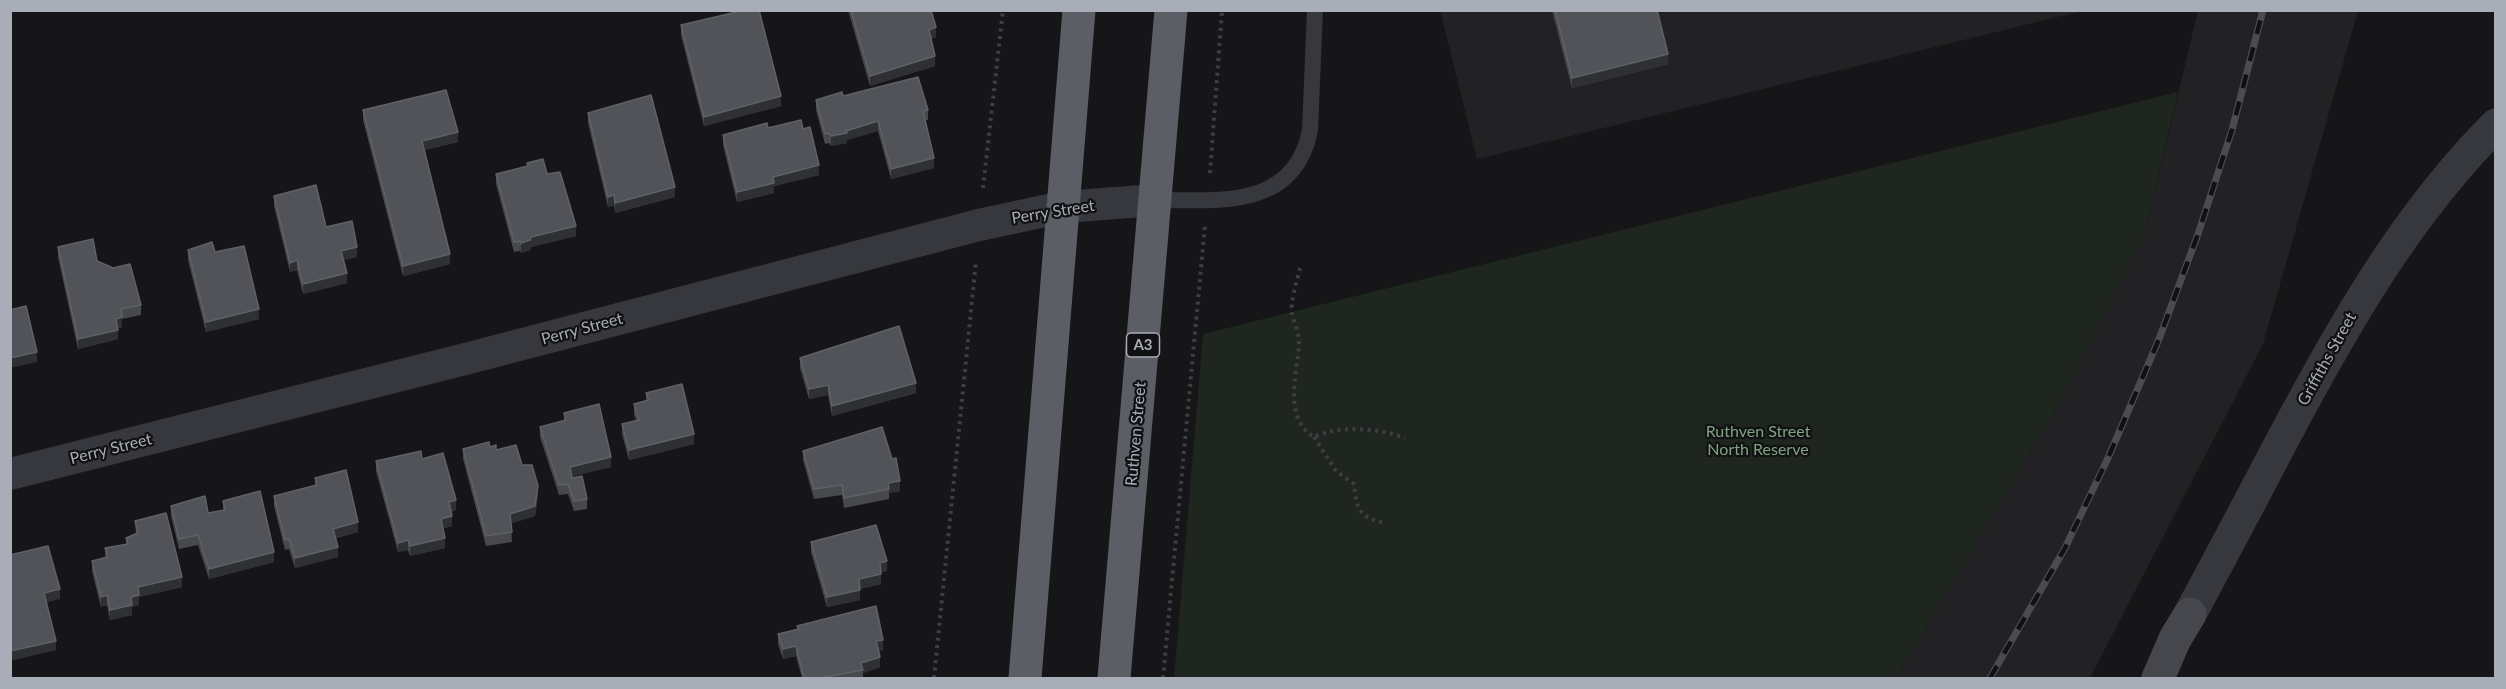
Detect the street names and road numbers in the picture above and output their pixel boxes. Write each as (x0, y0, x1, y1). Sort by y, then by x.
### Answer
street label: Perry Street (1010, 196, 1096, 228)
street label: Perry Street (539, 309, 625, 349)
street label: Griffiths Street (2294, 309, 2360, 409)
road number: A3 (1126, 333, 1160, 357)
street label: Ruthven Street (1122, 381, 1150, 487)
street label: Perry Street (68, 430, 154, 468)

